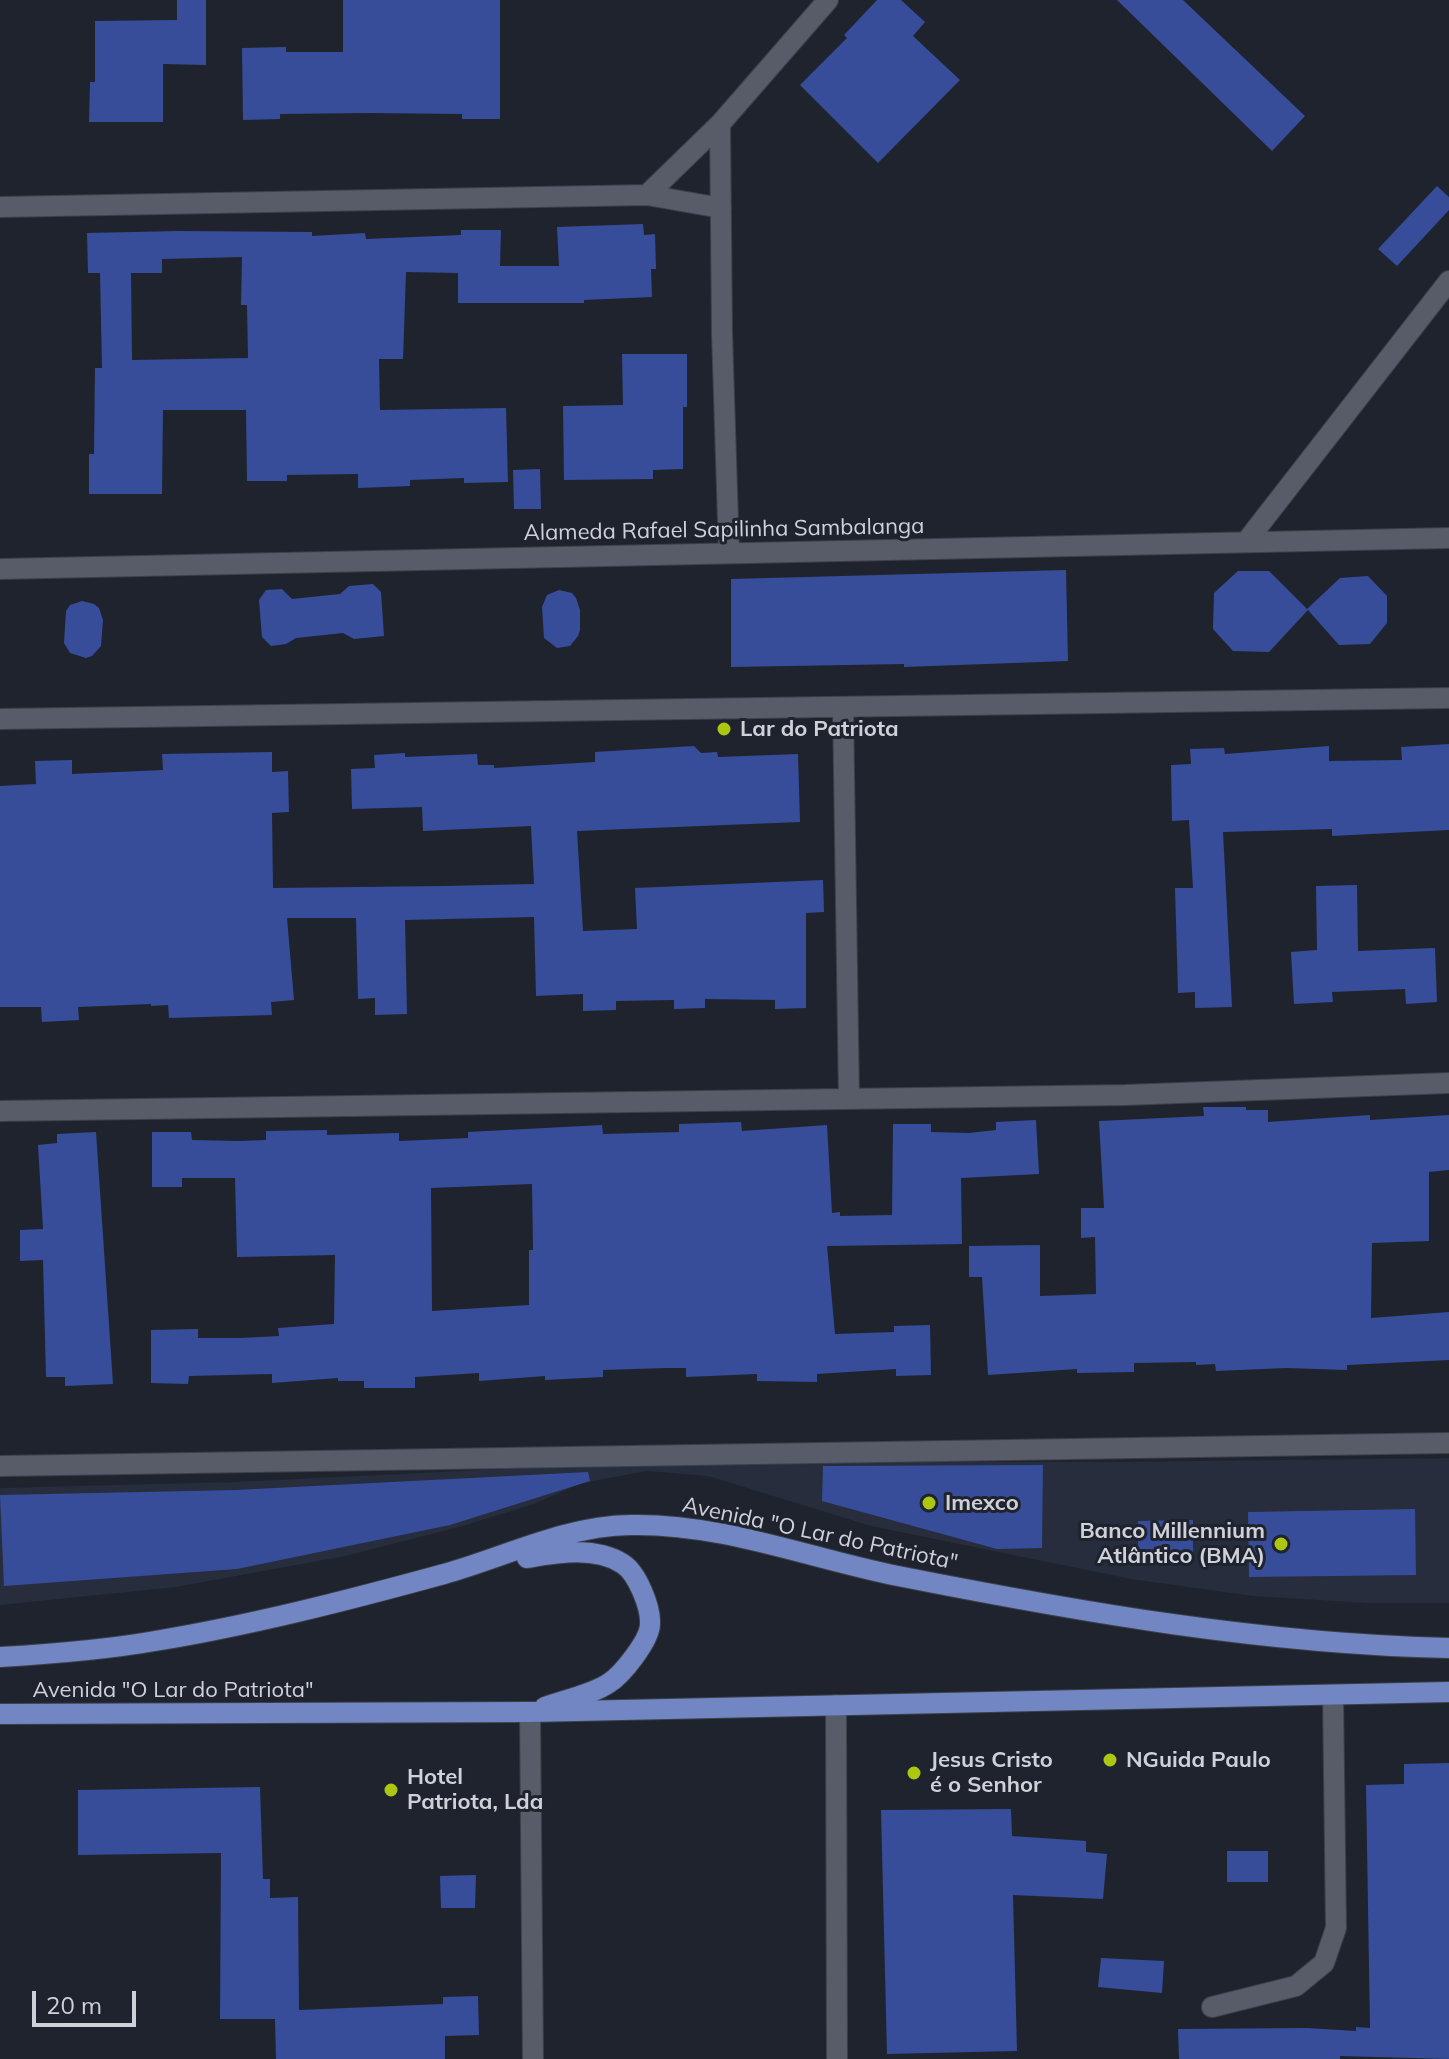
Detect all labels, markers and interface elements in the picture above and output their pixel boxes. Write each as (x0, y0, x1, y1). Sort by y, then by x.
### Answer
street label: Alameda Rafael Sapilinha Sambalanga (523, 513, 925, 547)
place label: Lar do Patriota (740, 716, 899, 742)
marker: Lar do Patriota (715, 720, 733, 738)
place label: Imexco (945, 1490, 1019, 1516)
street label: Avenida "O Lar do Patriota" (680, 1492, 960, 1576)
marker: Imexco (920, 1494, 938, 1512)
place label: Banco Millennium Atlântico (BMA) (1079, 1518, 1265, 1570)
marker: Banco Millennium Atlântico (BMA) (1272, 1535, 1290, 1553)
street label: Avenida "O Lar do Patriota" (32, 1677, 314, 1703)
place label: Jesus Cristo é o Senhor (930, 1747, 1053, 1798)
place label: NGuida Paulo (1126, 1747, 1271, 1773)
marker: NGuida Paulo (1101, 1751, 1119, 1769)
place label: Hotel Patriota, Lda (407, 1764, 543, 1816)
marker: Jesus Cristo é o Senhor (905, 1764, 923, 1782)
marker: Hotel Patriota, Lda (382, 1781, 400, 1799)
scale bar (36, 1975, 140, 2025)
text: 20 m (46, 1990, 102, 2020)

